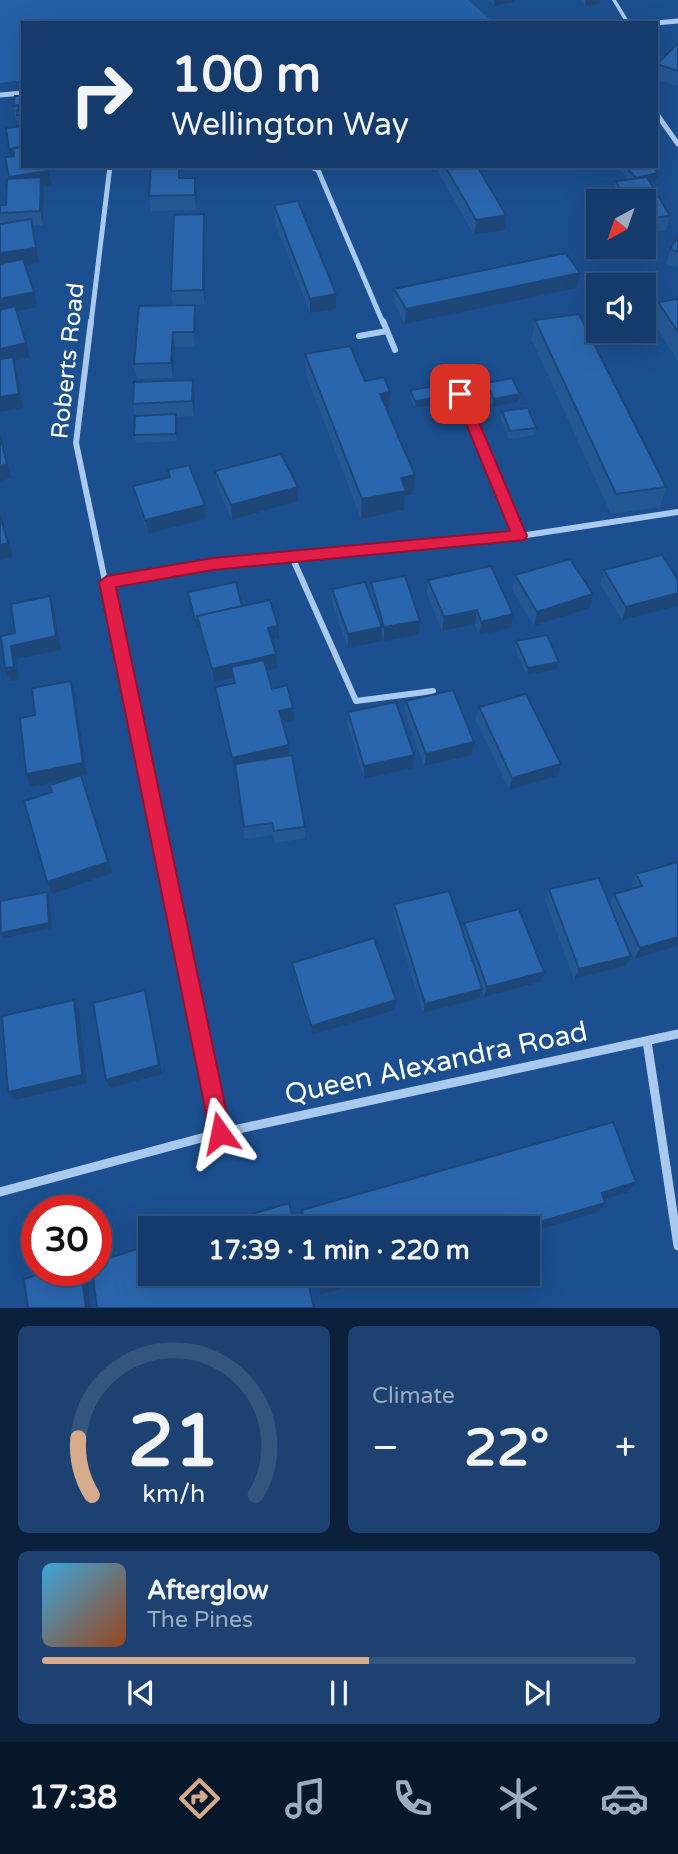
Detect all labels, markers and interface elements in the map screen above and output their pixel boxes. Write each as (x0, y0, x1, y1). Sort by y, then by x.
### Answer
text: 100 m (171, 46, 321, 105)
icon: right (56, 49, 147, 140)
text: Wellington Way (171, 106, 409, 144)
north arrow (586, 189, 656, 259)
map controls (586, 189, 656, 343)
button: sound (586, 273, 656, 343)
street label: Roberts Road (45, 281, 91, 441)
pin (430, 364, 490, 424)
icon: arrive (441, 375, 479, 413)
street label: Queen Alexandra Road (281, 1014, 591, 1112)
position arrow (183, 1096, 257, 1170)
speed limit sign: 30 (21, 1195, 112, 1286)
text: 17:39 · 1 min · 220 m (208, 1235, 470, 1266)
text: Climate (372, 1382, 455, 1410)
text: 21 (128, 1399, 220, 1487)
text: 22° (464, 1417, 549, 1480)
text: − (372, 1425, 399, 1471)
text: + (615, 1425, 636, 1471)
text: km/h (143, 1479, 205, 1509)
text: Afterglow (147, 1575, 269, 1606)
text: The Pines (147, 1606, 253, 1634)
icon: previous (122, 1674, 160, 1712)
icon: pause (320, 1674, 358, 1712)
icon: next (518, 1674, 556, 1712)
icon: directions (175, 1774, 224, 1823)
icon: music (281, 1774, 330, 1823)
icon: phone (388, 1774, 437, 1823)
icon: climate (494, 1774, 543, 1823)
icon: car (600, 1774, 649, 1823)
text: 17:38 (29, 1779, 117, 1817)

